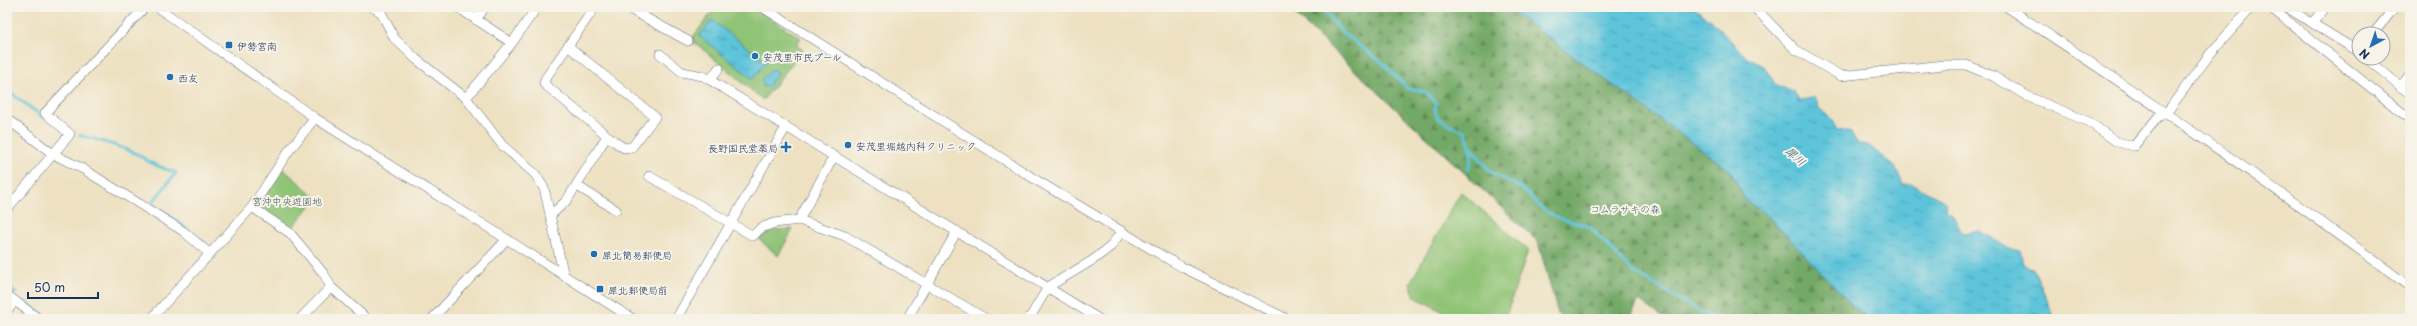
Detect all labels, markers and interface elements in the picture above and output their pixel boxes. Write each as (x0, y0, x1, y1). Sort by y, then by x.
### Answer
north arrow (2351, 26, 2391, 66)
place label: 伊勢宮南 (237, 38, 277, 53)
marker: 伊勢宮南 (224, 40, 234, 50)
text: N (2355, 45, 2373, 63)
place label: 安茂里市民プール (763, 49, 842, 64)
marker: 安茂里市民プール (750, 51, 760, 61)
place label: 西友 (178, 70, 198, 85)
marker: 西友 (165, 72, 175, 82)
place label: 安茂里堀越内科クリニック (856, 138, 976, 153)
place label: 長野国民堂薬局 (708, 140, 778, 155)
marker: 安茂里堀越内科クリニック (843, 140, 853, 150)
marker: 長野国民堂薬局 (781, 142, 791, 152)
water label: 犀川 (1782, 142, 1810, 170)
park label: 宮沖中央遊園地 (252, 193, 322, 208)
park label: コムラサキの森 (1590, 201, 1660, 216)
place label: 犀北簡易郵便局 (602, 247, 672, 262)
marker: 犀北簡易郵便局 (589, 249, 599, 259)
scale bar (28, 274, 98, 300)
text: 50 m (34, 278, 65, 296)
place label: 犀北郵便局前 (608, 282, 668, 297)
marker: 犀北郵便局前 (595, 284, 605, 294)

